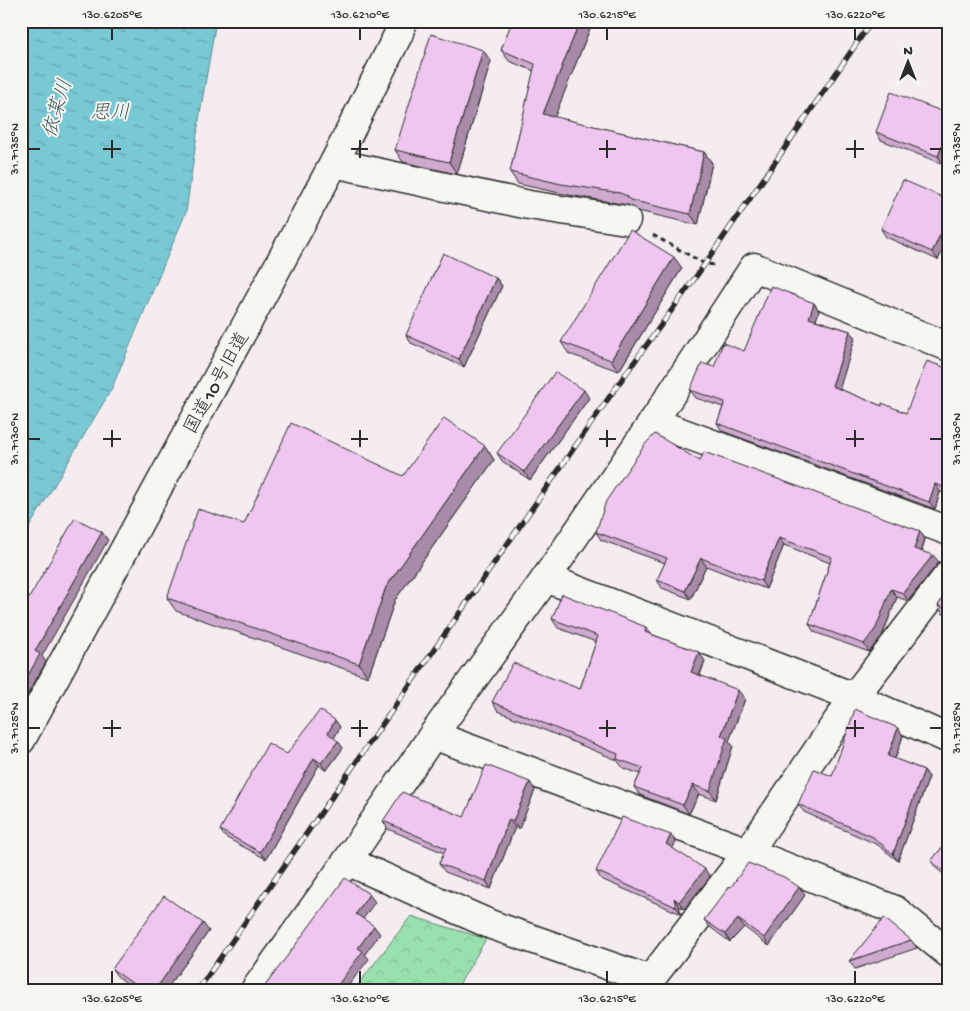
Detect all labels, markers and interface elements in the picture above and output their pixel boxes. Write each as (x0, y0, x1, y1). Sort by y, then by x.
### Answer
text: 130.6205°E (81, 9, 142, 23)
text: 130.6210°E (330, 9, 390, 23)
text: 130.6215°E (577, 9, 636, 23)
text: 130.6220°E (824, 9, 885, 23)
north arrow (882, 38, 932, 88)
text: N (903, 43, 913, 60)
water label: 依某川 (38, 76, 79, 141)
water label: 思川 (90, 102, 130, 126)
text: 31.7135°N (9, 123, 23, 176)
text: 31.7135°N (951, 123, 965, 176)
street label: 国道10号旧道 (180, 328, 256, 439)
text: 31.7130°N (9, 413, 23, 466)
text: 31.7130°N (951, 413, 965, 466)
text: 31.7125°N (9, 702, 23, 755)
text: 31.7125°N (951, 702, 965, 755)
text: 130.6205°E (81, 993, 142, 1007)
text: 130.6210°E (330, 993, 390, 1007)
text: 130.6215°E (577, 993, 636, 1007)
text: 130.6220°E (824, 993, 885, 1007)

